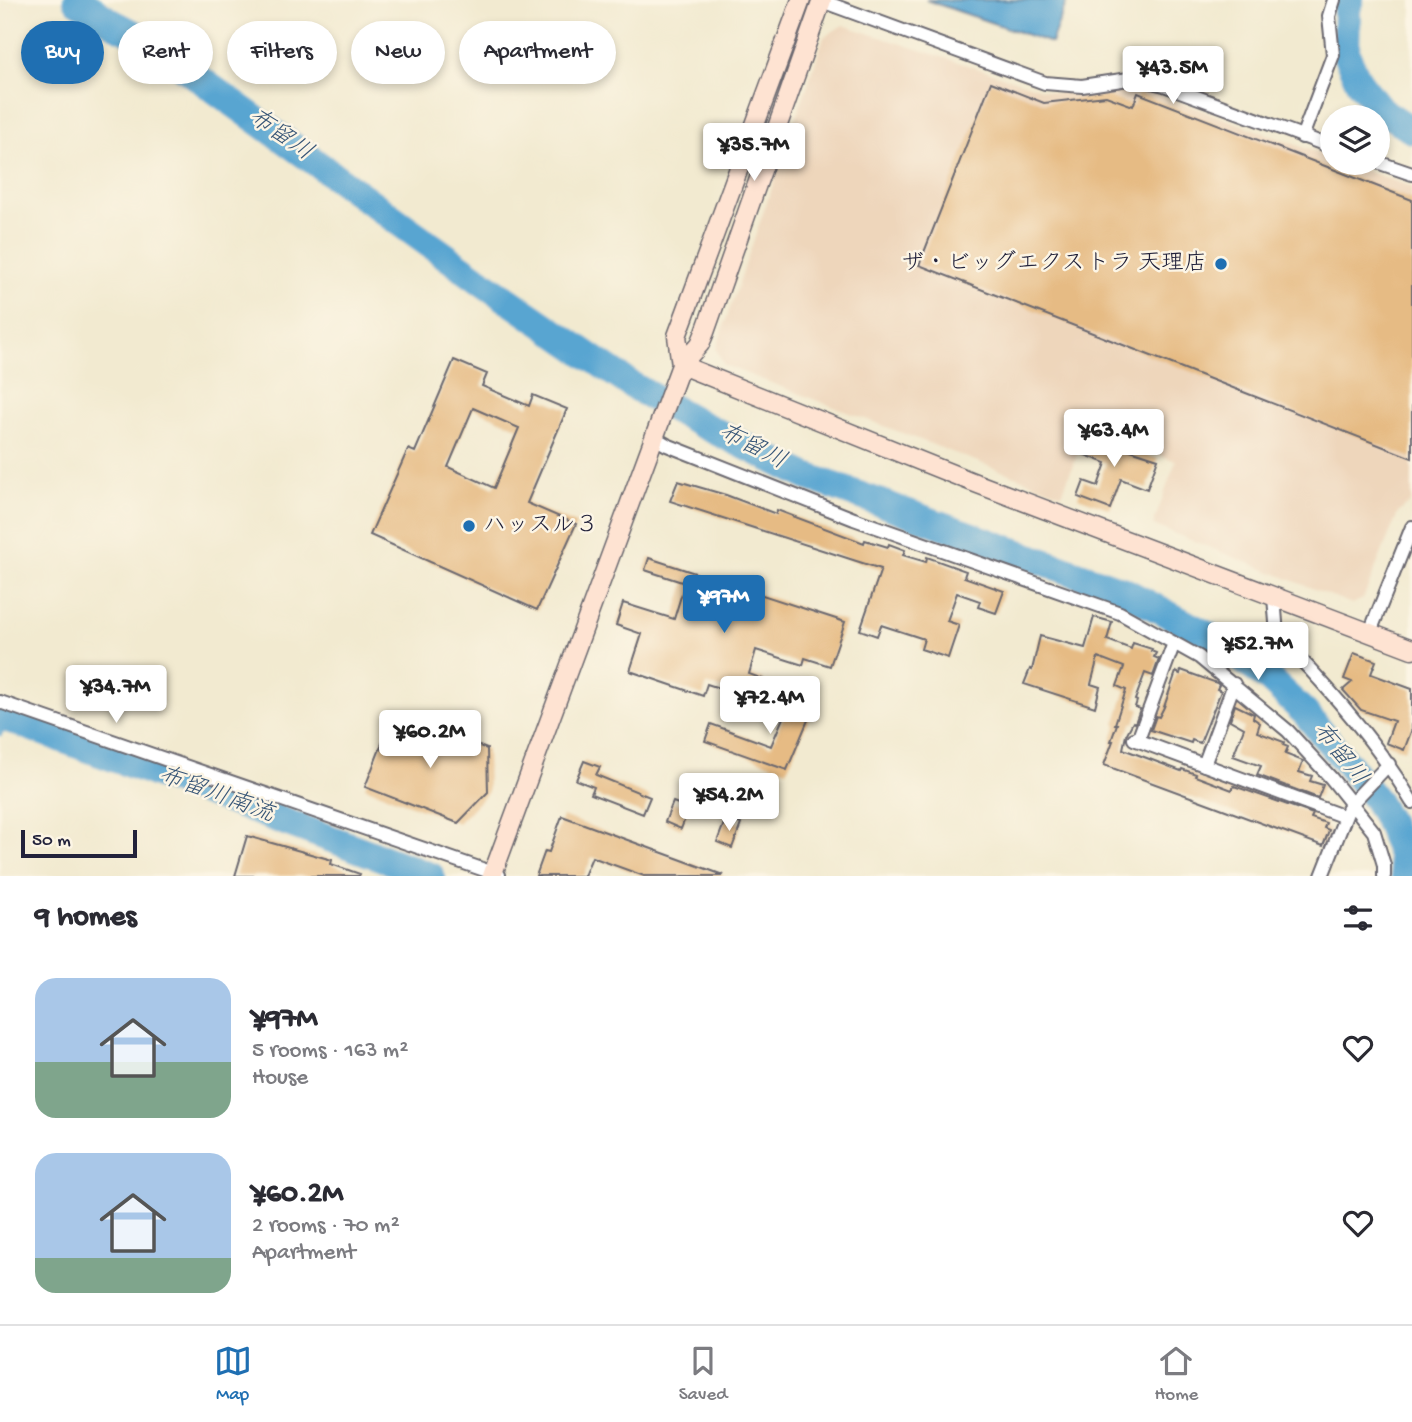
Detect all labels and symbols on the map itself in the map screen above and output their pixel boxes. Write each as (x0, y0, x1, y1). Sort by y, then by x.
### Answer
pin: ¥43.5M (1116, 46, 1230, 106)
water label: 布留川 (242, 103, 318, 169)
pin: ¥35.7M (697, 124, 811, 183)
place label: ザ・ビッグエクストラ 天理店 (901, 250, 1207, 278)
marker: ザ・ビッグエクストラ 天理店 (1213, 256, 1229, 272)
pin: ¥63.4M (1057, 410, 1171, 469)
water label: 布留川 (713, 418, 791, 477)
place label: ハッスル３ (483, 513, 598, 540)
marker: ハッスル３ (461, 518, 477, 534)
pin: ¥97M (683, 576, 765, 635)
pin: ¥52.7M (1201, 622, 1315, 682)
pin: ¥34.7M (59, 666, 173, 725)
pin: ¥72.4M (713, 676, 827, 736)
pin: ¥60.2M (373, 710, 487, 770)
water label: 布留川 (1305, 717, 1374, 792)
water label: 布留川南流 (155, 761, 280, 831)
pin: ¥54.2M (672, 774, 786, 833)
scale bar (21, 827, 136, 859)

